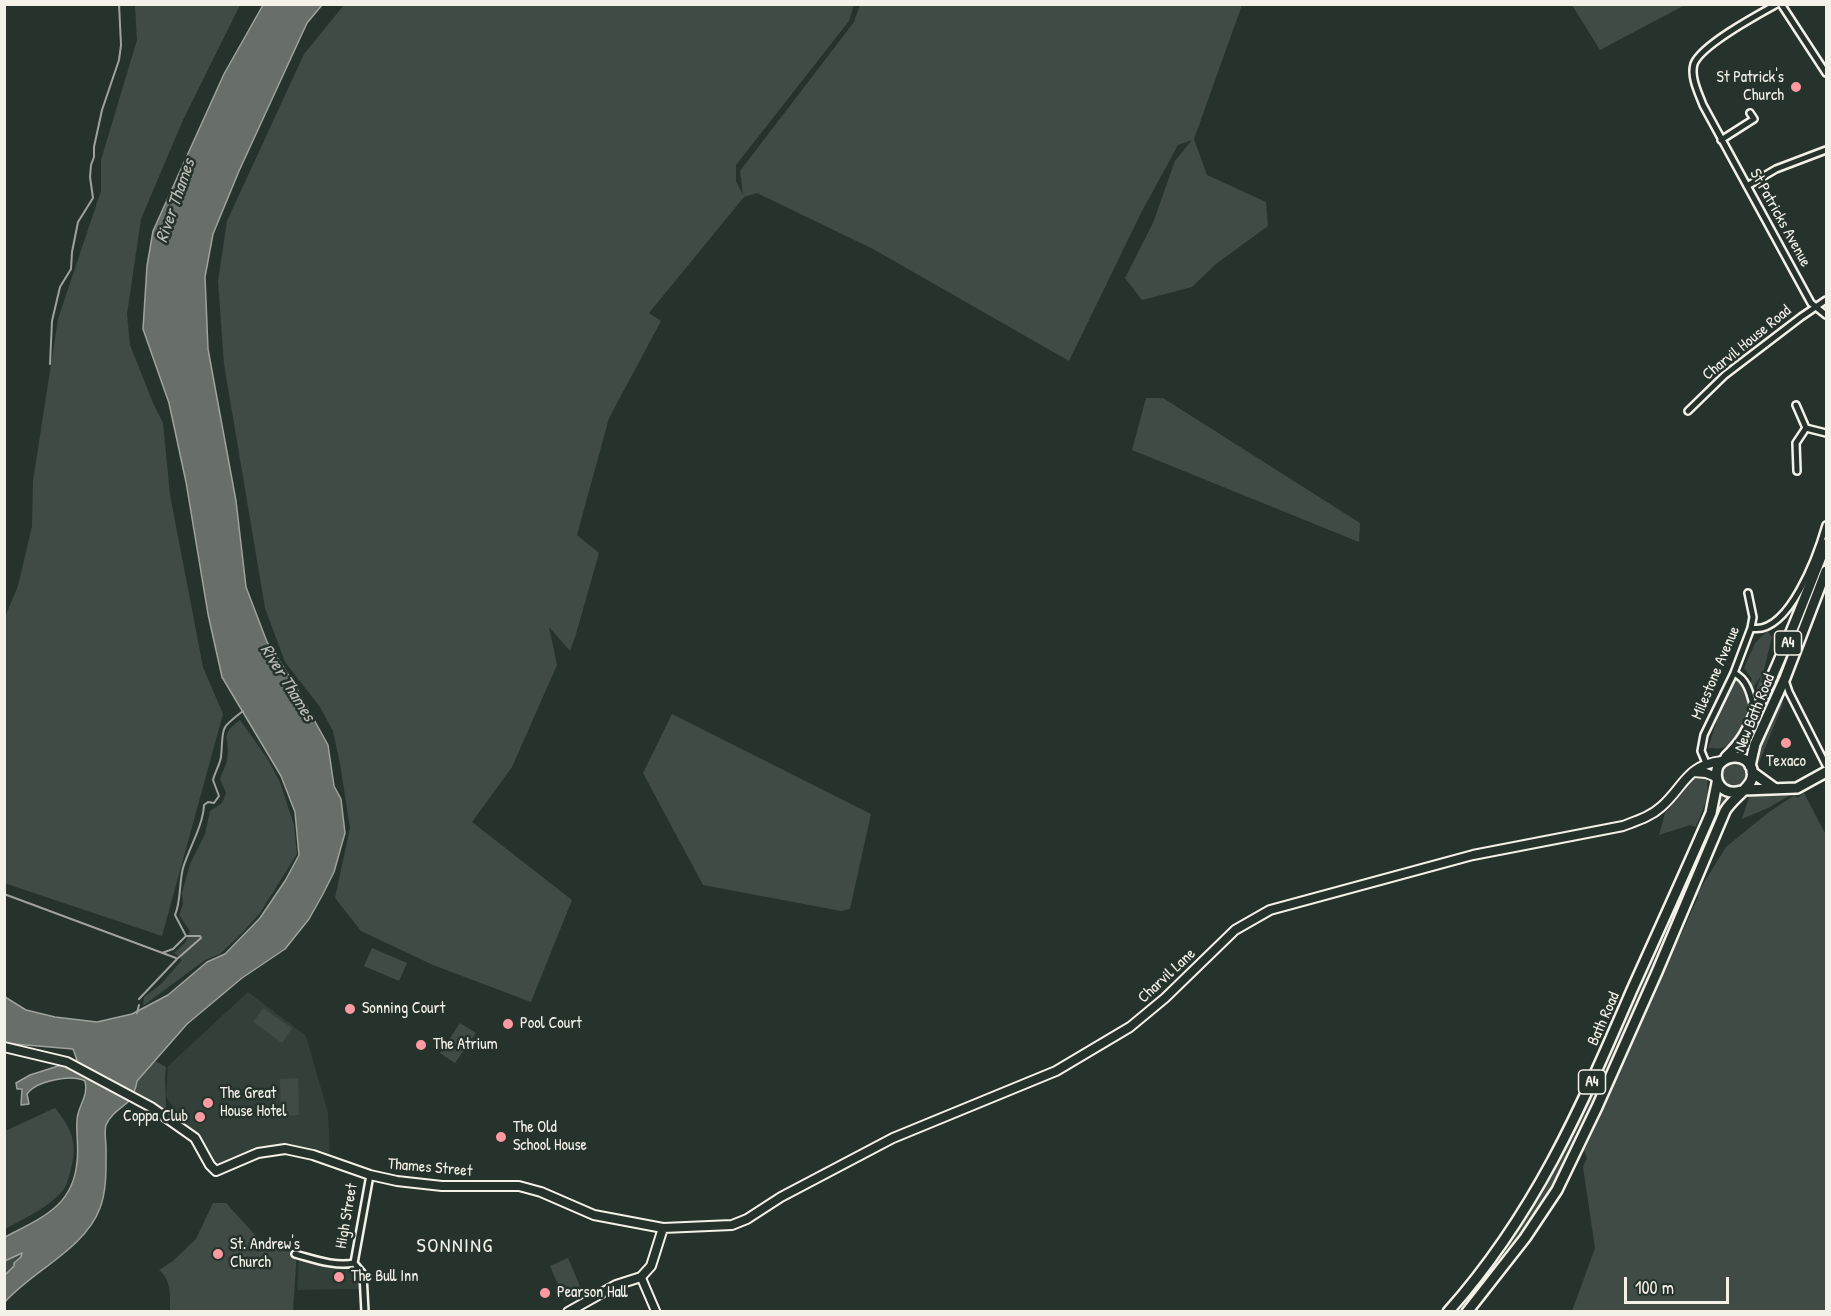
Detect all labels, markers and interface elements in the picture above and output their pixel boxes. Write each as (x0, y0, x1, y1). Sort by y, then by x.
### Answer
place label: St Patrick's Church (1717, 68, 1784, 106)
marker: St Patrick's Church (1789, 80, 1803, 94)
water label: River Thames (152, 156, 200, 246)
street label: St Patricks Avenue (1745, 166, 1815, 270)
street label: Charvil House Road (1699, 301, 1795, 385)
street label: Milestone Avenue (1688, 623, 1744, 723)
road number: A4 (1774, 631, 1802, 655)
water label: River Thames (255, 640, 319, 726)
street label: New Bath Road (1731, 671, 1779, 755)
marker: Texaco (1779, 736, 1793, 750)
place label: Texaco (1766, 752, 1806, 772)
street label: Charvil Lane (1134, 945, 1200, 1007)
street label: Bath Road (1584, 989, 1624, 1049)
place label: Sonning Court (362, 999, 445, 1019)
marker: Sonning Court (343, 1002, 357, 1016)
place label: Pool Court (520, 1014, 582, 1034)
marker: Pool Court (501, 1017, 515, 1031)
place label: The Atrium (433, 1035, 498, 1055)
marker: The Atrium (414, 1038, 428, 1052)
road number: A4 (1578, 1070, 1606, 1094)
place label: The Great House Hotel (220, 1084, 287, 1122)
marker: The Great House Hotel (201, 1096, 215, 1110)
place label: Coppa Club (123, 1107, 188, 1127)
marker: Coppa Club (193, 1110, 207, 1124)
place label: The Old School House (513, 1118, 587, 1156)
marker: The Old School House (494, 1130, 508, 1144)
street label: Thames Street (387, 1155, 473, 1181)
street label: High Street (332, 1182, 362, 1250)
place label: St. Andrew's Church (230, 1235, 300, 1273)
district label: SONNING (416, 1235, 494, 1259)
marker: St. Andrew's Church (211, 1247, 225, 1261)
scale bar (1627, 1265, 1732, 1303)
place label: The Bull Inn (351, 1267, 419, 1287)
marker: The Bull Inn (332, 1270, 346, 1284)
text: 100 m (1635, 1275, 1674, 1300)
place label: Pearson Hall (557, 1283, 628, 1303)
marker: Pearson Hall (538, 1286, 552, 1300)

